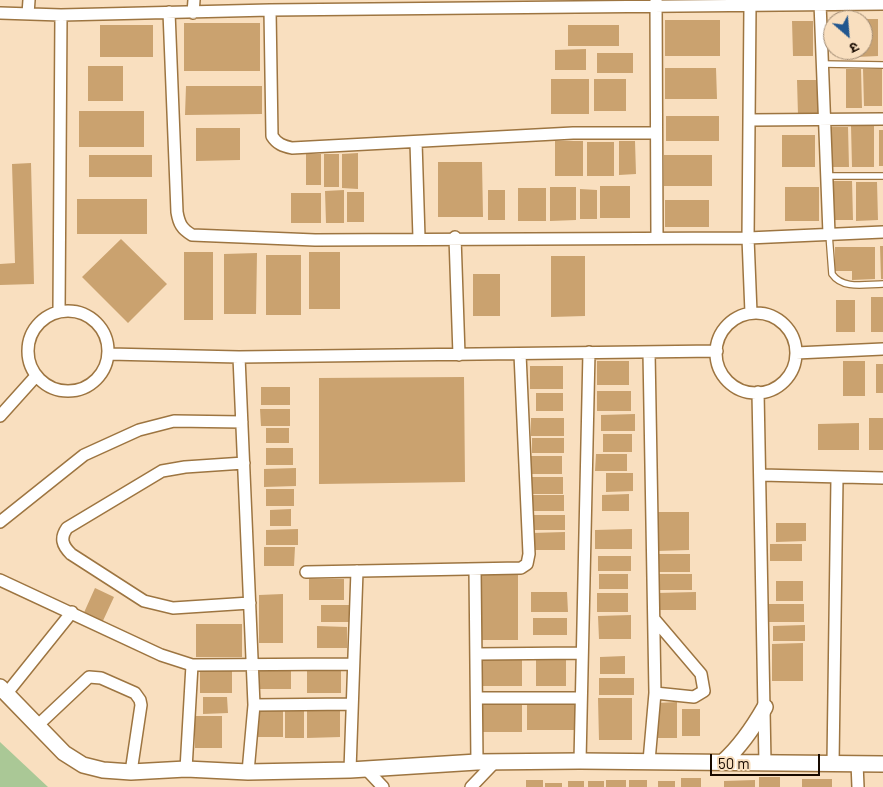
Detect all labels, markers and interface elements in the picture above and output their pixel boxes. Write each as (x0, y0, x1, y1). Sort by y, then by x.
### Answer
north arrow (823, 10, 873, 60)
text: उ (847, 38, 862, 57)
scale bar (713, 744, 823, 776)
text: 50 m (718, 754, 750, 772)

